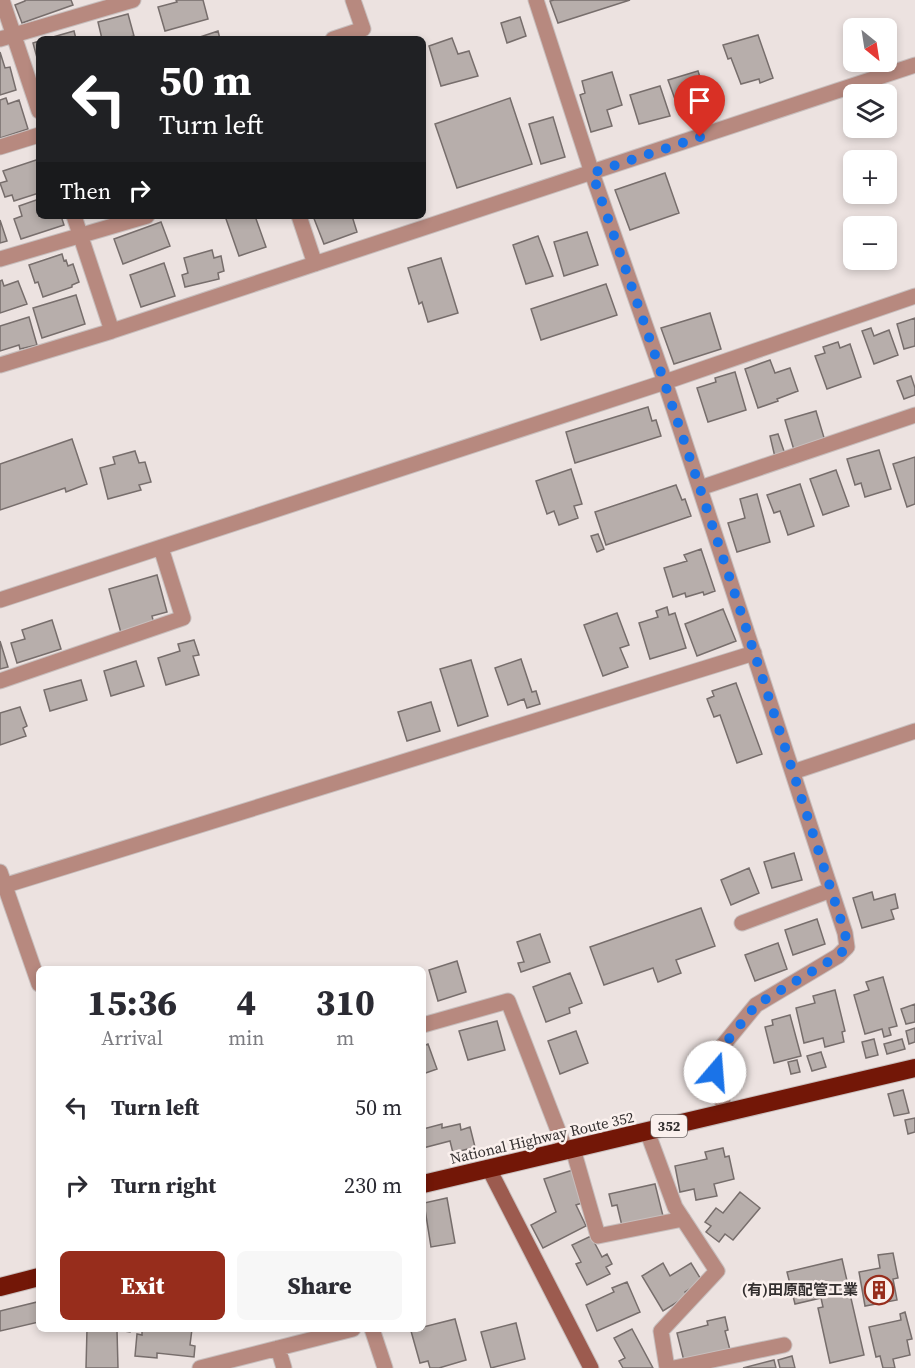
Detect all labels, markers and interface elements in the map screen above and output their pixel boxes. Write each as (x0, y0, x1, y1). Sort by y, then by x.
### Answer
north arrow (843, 18, 897, 72)
map controls (843, 18, 897, 270)
text: 50 m (159, 51, 252, 109)
icon: left (60, 60, 138, 138)
pin (674, 75, 725, 137)
icon: arrive (683, 84, 716, 117)
button: layers (843, 84, 897, 138)
text: Turn left (159, 106, 263, 143)
button: + (843, 150, 897, 204)
icon: right (123, 174, 156, 207)
text: Then (60, 176, 111, 206)
button: − (843, 216, 897, 270)
text: 15:36 (87, 978, 177, 1027)
text: 4 (236, 978, 256, 1027)
text: 310 (315, 978, 375, 1027)
text: Arrival (101, 1024, 163, 1052)
text: min (228, 1024, 264, 1052)
text: m (336, 1024, 354, 1052)
position arrow (683, 1040, 747, 1104)
icon: left (60, 1091, 93, 1124)
text: Turn left (111, 1092, 199, 1122)
text: 50 m (355, 1092, 402, 1122)
street label: National Highway Route 352 (448, 1106, 636, 1169)
road number: 352 (651, 1115, 687, 1137)
icon: right (60, 1169, 93, 1202)
text: Turn right (111, 1170, 216, 1200)
text: 230 m (344, 1170, 402, 1200)
button: Exit (60, 1251, 225, 1320)
button: Share (237, 1251, 402, 1320)
building icon: (有)田原配管工業 (863, 1274, 895, 1306)
place label: (有)田原配管工業 (742, 1279, 858, 1300)

